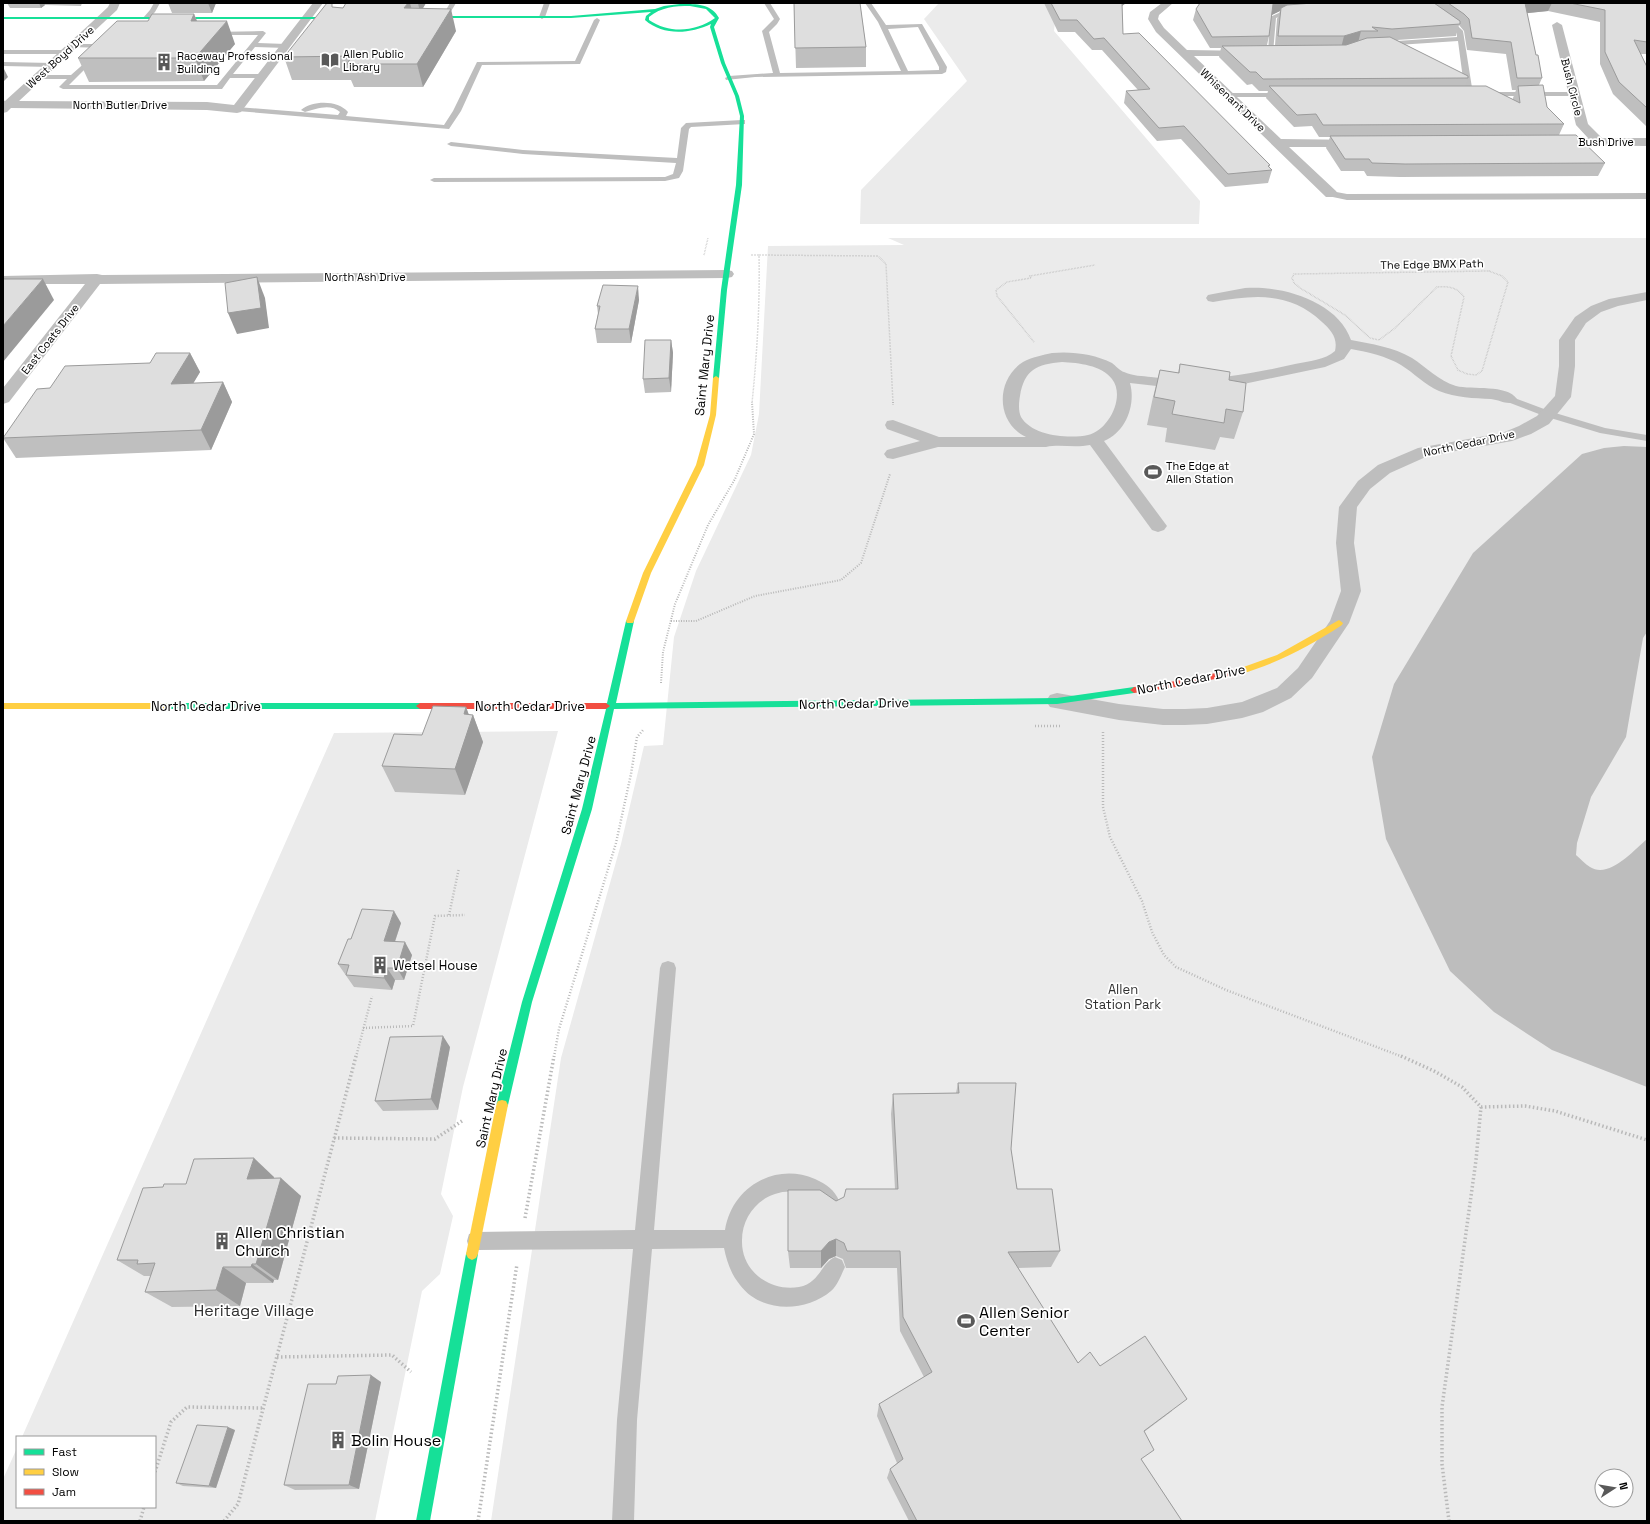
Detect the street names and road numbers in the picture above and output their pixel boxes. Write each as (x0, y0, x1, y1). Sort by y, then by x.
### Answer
street label: West Boyd Drive (23, 23, 97, 91)
street label: Bush Circle (1558, 57, 1586, 117)
street label: Whisenant Drive (1197, 65, 1269, 135)
street label: North Butler Drive (73, 98, 167, 112)
street label: Bush Drive (1578, 135, 1634, 149)
street label: The Edge BMX Path (1380, 256, 1484, 272)
street label: North Ash Drive (324, 270, 406, 284)
street label: East Coats Drive (18, 301, 82, 377)
street label: Saint Mary Drive (691, 314, 718, 417)
street label: North Cedar Drive (1422, 426, 1516, 460)
street label: North Cedar Drive (1135, 661, 1247, 698)
street label: North Cedar Drive (799, 694, 909, 713)
street label: North Cedar Drive (151, 698, 261, 715)
street label: North Cedar Drive (475, 698, 585, 715)
street label: Saint Mary Drive (557, 734, 600, 837)
street label: Saint Mary Drive (472, 1047, 511, 1150)

